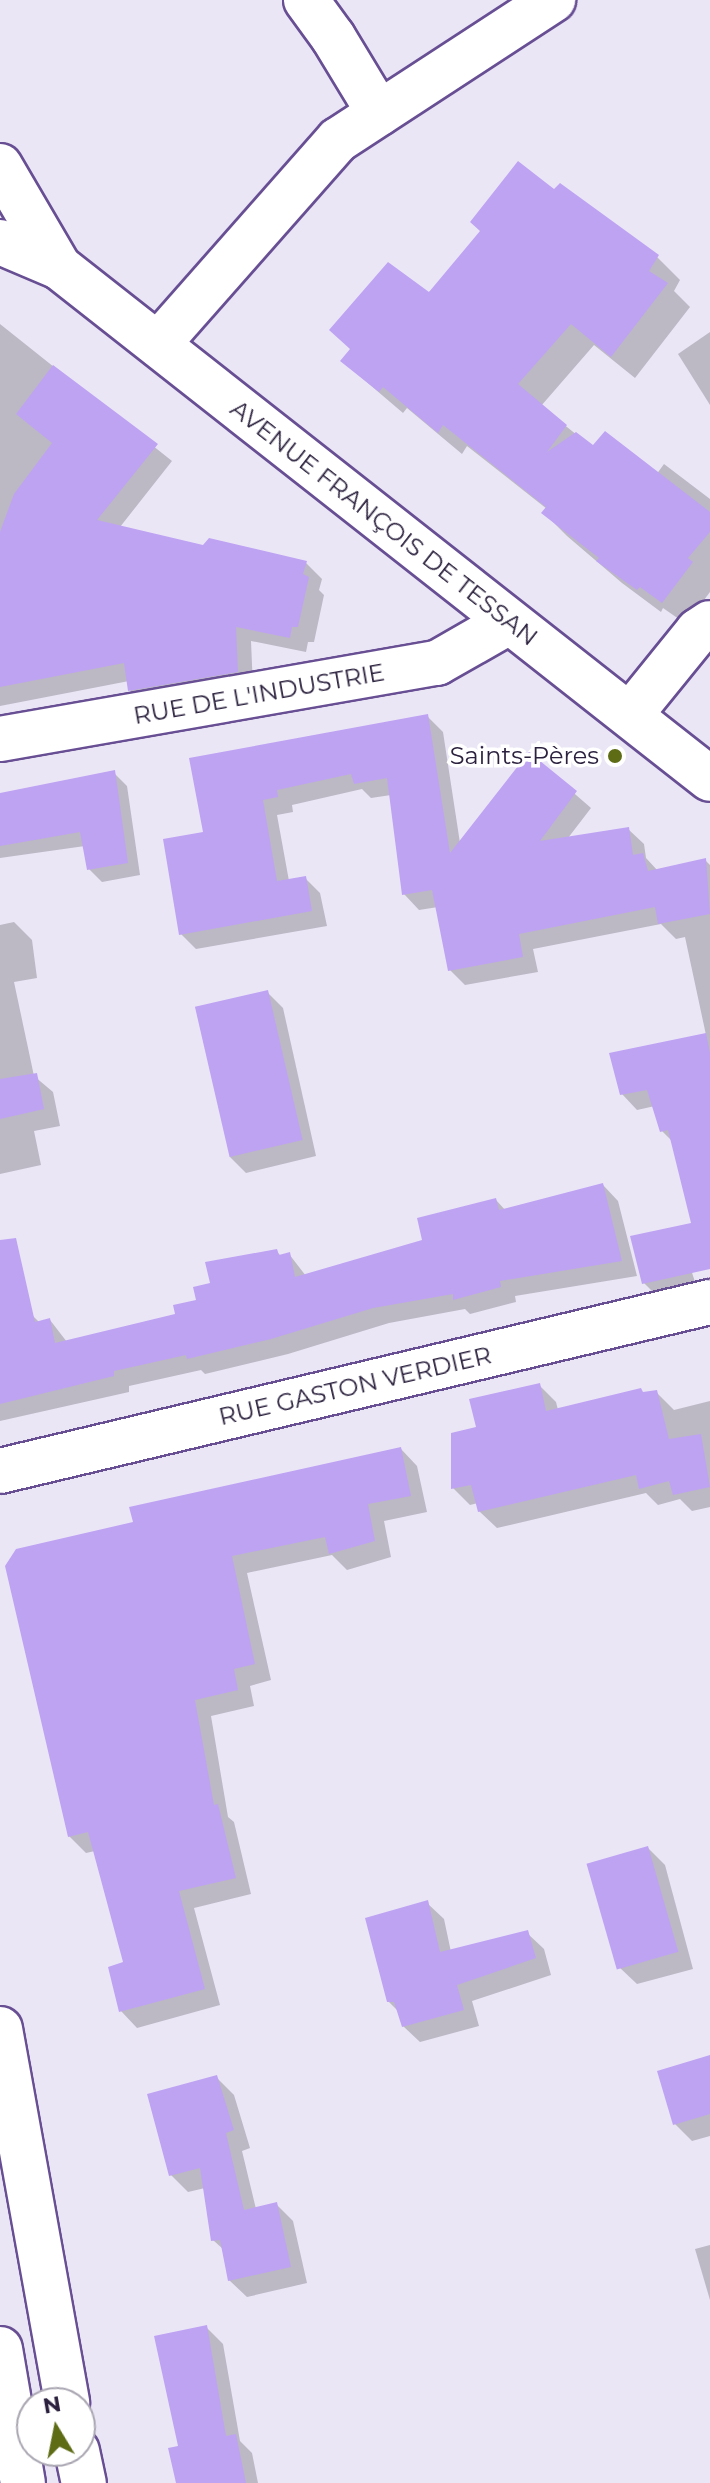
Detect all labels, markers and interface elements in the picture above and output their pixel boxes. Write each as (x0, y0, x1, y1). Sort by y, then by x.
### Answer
street label: AVENUE FRANÇOIS DE TESSAN (225, 394, 543, 652)
street label: RUE DE L'INDUSTRIE (131, 658, 387, 730)
place label: Saints-Pères (450, 742, 599, 770)
marker: Saints-Pères (606, 747, 624, 765)
street label: RUE GASTON VERDIER (216, 1341, 494, 1431)
north arrow (16, 2387, 96, 2467)
text: N (41, 2390, 63, 2420)

